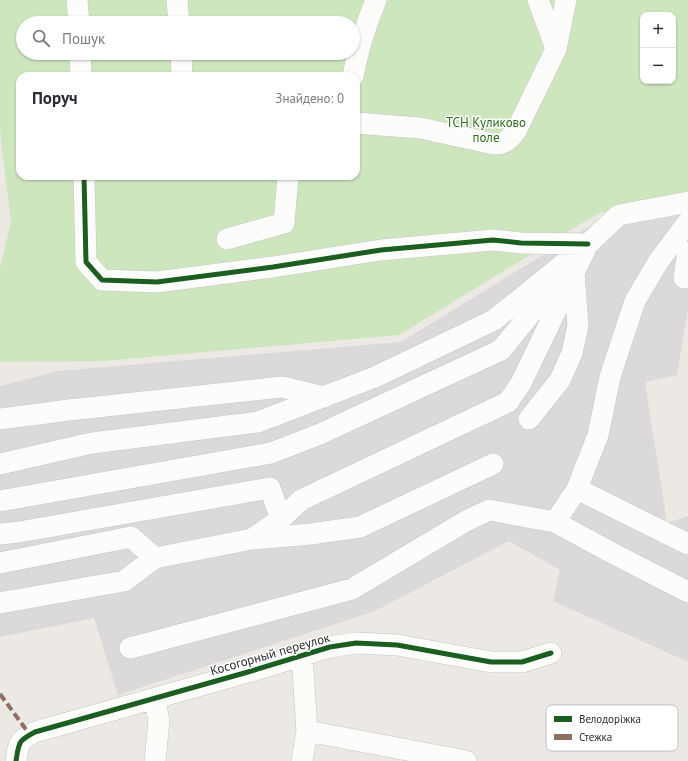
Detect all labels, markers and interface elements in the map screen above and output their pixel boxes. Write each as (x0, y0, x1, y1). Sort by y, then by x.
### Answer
map controls (640, 12, 676, 84)
button: + (640, 12, 676, 48)
search box (16, 16, 360, 60)
icon: search (30, 27, 52, 49)
text: Пошук (62, 29, 105, 48)
button: − (640, 48, 676, 84)
text: Поруч (32, 87, 78, 109)
text: Знайдено: 0 (275, 90, 344, 107)
park label: ТСН Куликово поле (446, 114, 526, 146)
street label: Косогорный переулок (208, 629, 333, 679)
legend (546, 705, 678, 751)
text: Велодоріжка (579, 712, 641, 726)
text: Стежка (579, 730, 612, 744)

